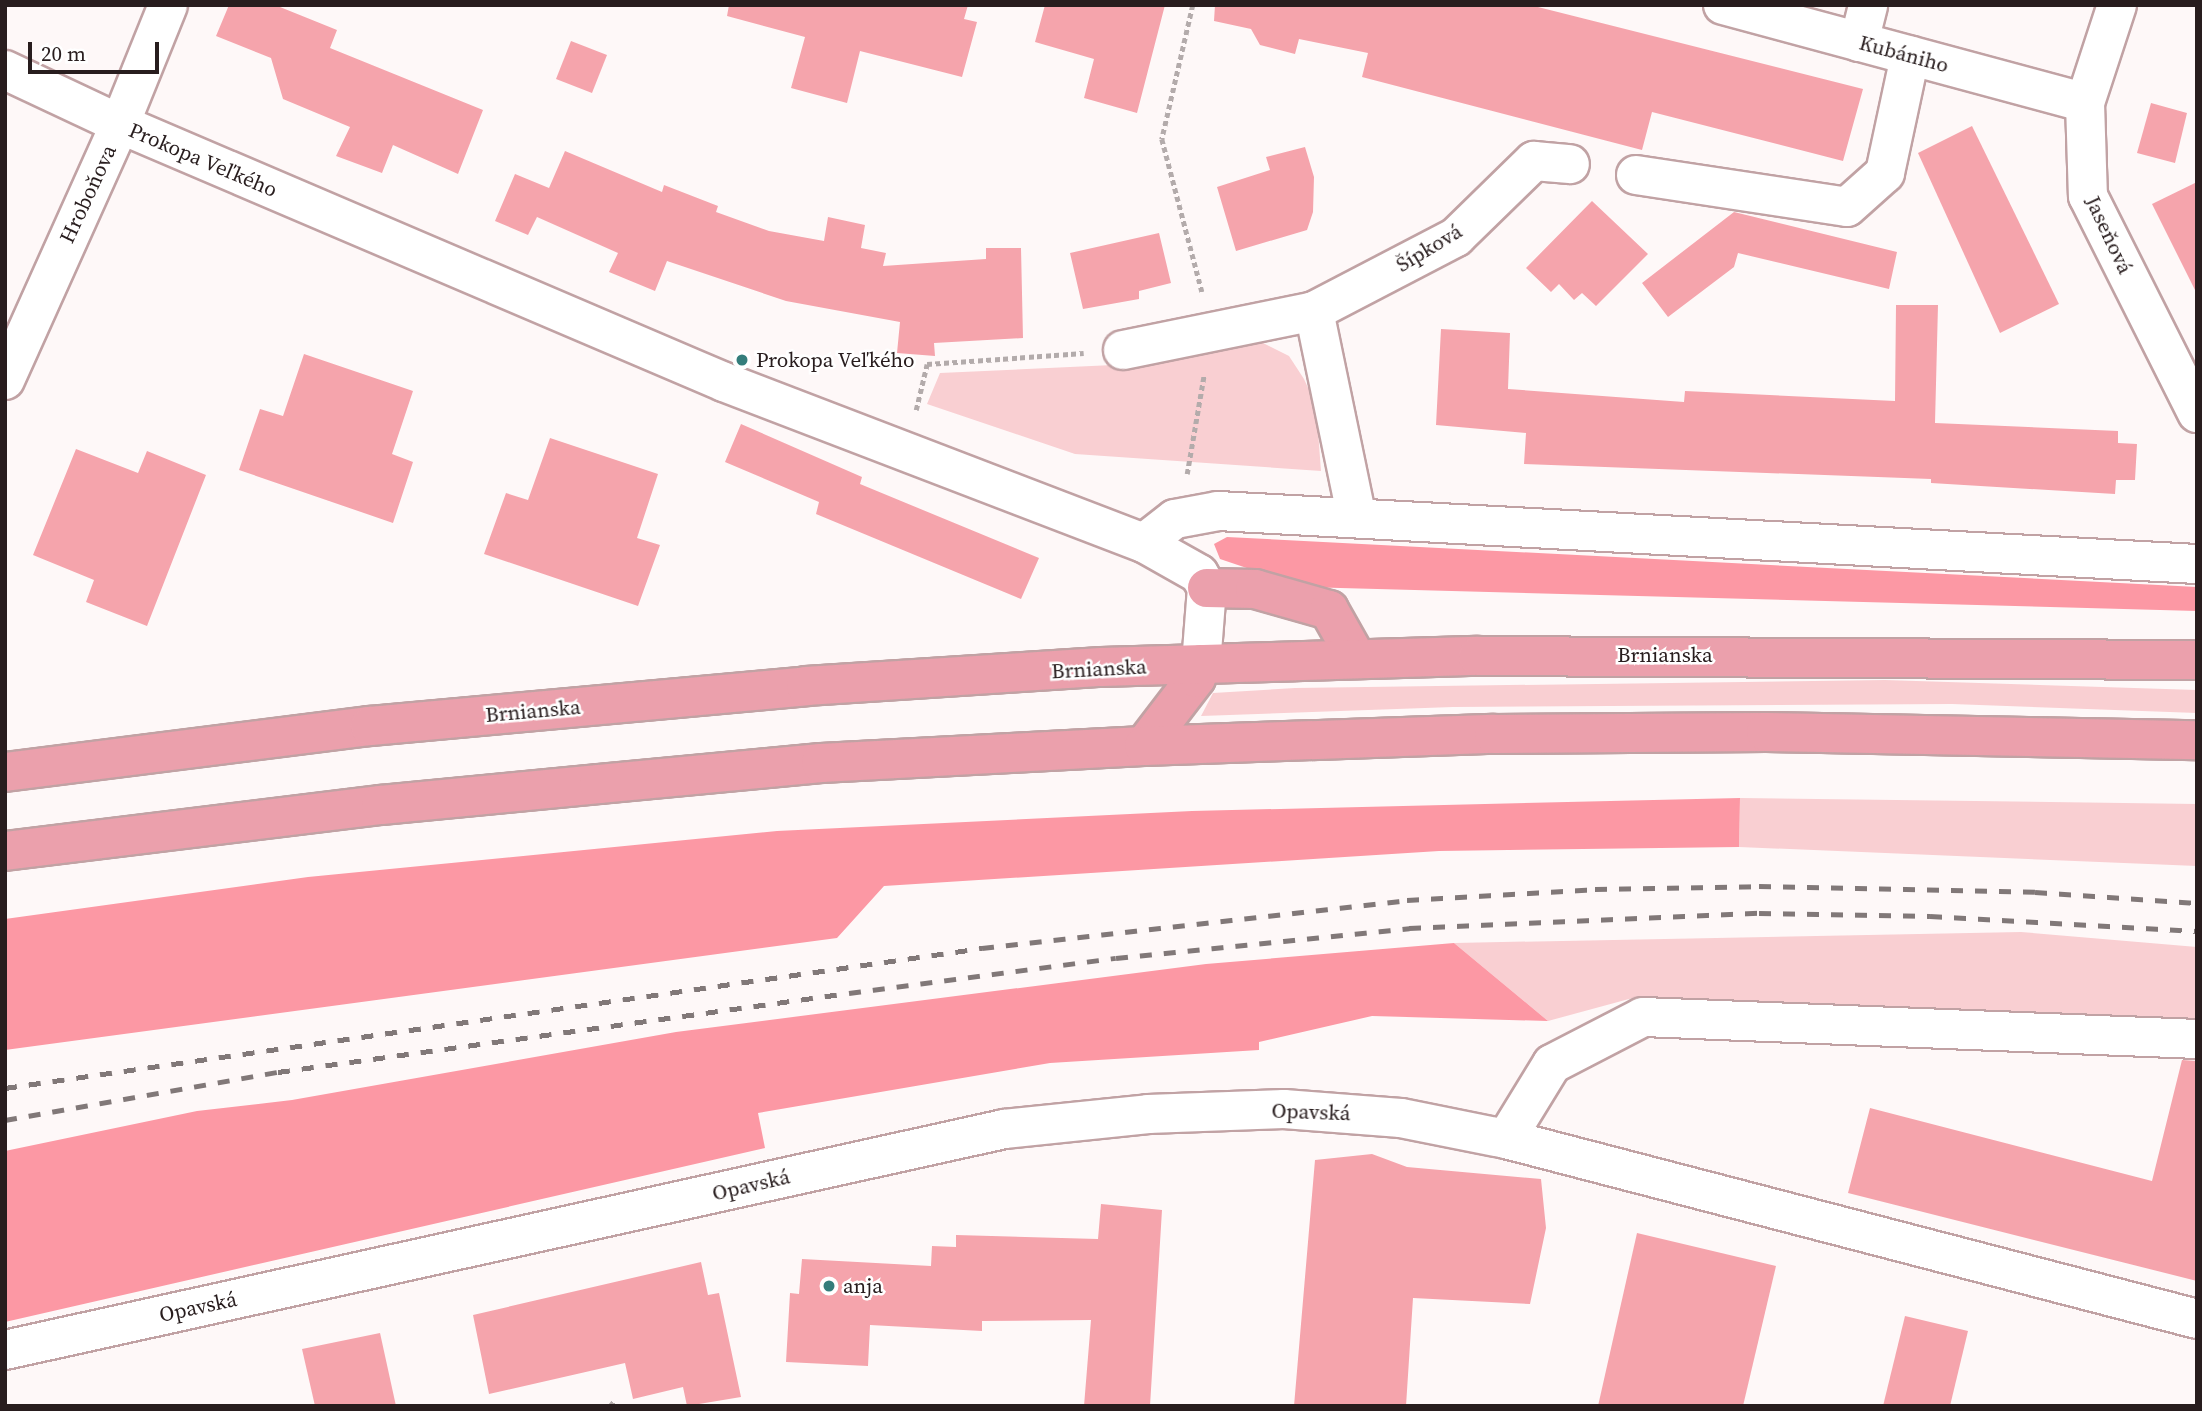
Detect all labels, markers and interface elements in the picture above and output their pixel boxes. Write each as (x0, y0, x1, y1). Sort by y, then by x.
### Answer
scale bar (32, 28, 163, 72)
street label: Kubániho (1856, 30, 1952, 78)
text: 20 m (41, 39, 86, 68)
street label: Prokopa Veľkého (125, 117, 281, 203)
street label: Hroboňova (54, 141, 122, 247)
street label: Jaseňová (2080, 192, 2138, 278)
street label: Šípková (1391, 219, 1467, 277)
place label: Prokopa Veľkého (756, 347, 915, 373)
marker: Prokopa Veľkého (734, 352, 750, 368)
street label: Brnianska (1617, 642, 1713, 668)
street label: Brnianska (1051, 654, 1147, 684)
street label: Brnianska (484, 694, 582, 728)
street label: Opavská (1271, 1098, 1351, 1126)
street label: Opavská (710, 1164, 792, 1206)
place label: anja (843, 1273, 883, 1299)
marker: anja (821, 1278, 837, 1294)
street label: Opavská (157, 1286, 239, 1328)

